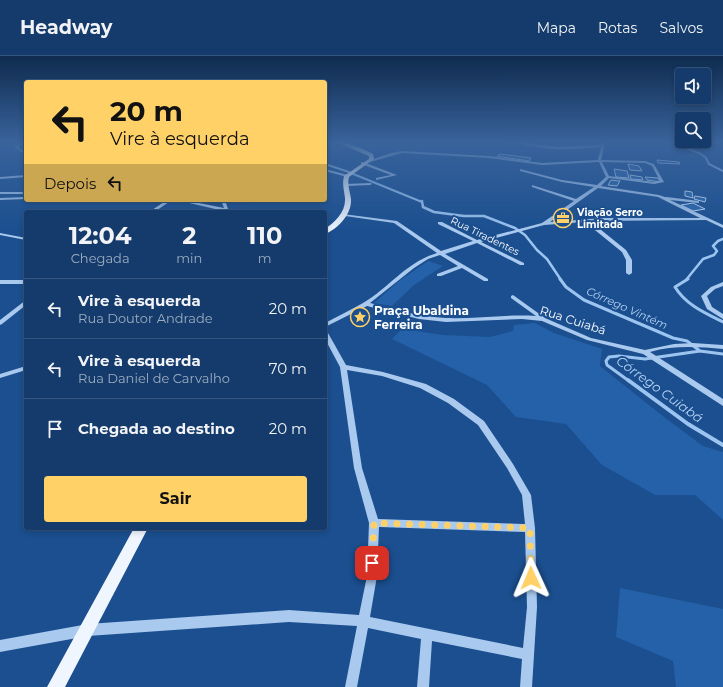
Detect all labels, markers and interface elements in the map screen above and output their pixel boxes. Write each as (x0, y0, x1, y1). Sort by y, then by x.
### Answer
text: Headway (20, 16, 112, 39)
text: Mapa (537, 19, 576, 37)
text: Rotas (598, 19, 637, 37)
text: Salvos (659, 19, 703, 37)
map controls (675, 68, 711, 148)
button: sound (675, 68, 711, 104)
text: 20 m (110, 94, 183, 128)
icon: left (44, 96, 96, 148)
button: search (675, 112, 711, 148)
text: Vire à esquerda (110, 128, 250, 150)
icon: left (104, 172, 126, 194)
text: Depois (44, 174, 96, 193)
place label: Viação Serro Limitada (576, 206, 643, 231)
office icon: Viação Serro Limitada (552, 207, 574, 229)
street label: Rua Tiradentes (449, 214, 522, 258)
text: 12:04 (69, 221, 131, 250)
text: 2 (182, 221, 196, 250)
text: 110 (247, 221, 282, 250)
text: Chegada (71, 250, 130, 266)
text: min (176, 250, 202, 266)
text: m (258, 250, 272, 266)
water label: Córrego Vintém (584, 284, 670, 332)
text: Vire à esquerda (78, 291, 201, 310)
icon: left (44, 298, 66, 320)
text: 20 m (269, 299, 307, 318)
street label: Rua Cuiabá (538, 302, 608, 338)
place label: Praça Ubaldina Ferreira (374, 303, 469, 332)
place icon: Praça Ubaldina Ferreira (349, 306, 371, 328)
text: Rua Doutor Andrade (78, 310, 213, 326)
text: Vire à esquerda (78, 351, 201, 370)
water label: Córrego Cuiabá (613, 352, 707, 426)
icon: left (44, 358, 66, 380)
text: 70 m (269, 359, 307, 378)
text: Rua Daniel de Carvalho (78, 370, 230, 386)
icon: arrive (44, 418, 66, 440)
text: Chegada ao destino (78, 419, 235, 438)
text: 20 m (269, 419, 307, 438)
button: Sair (44, 476, 307, 522)
pin (355, 546, 389, 580)
icon: arrive (361, 552, 383, 574)
position arrow (510, 557, 552, 599)

